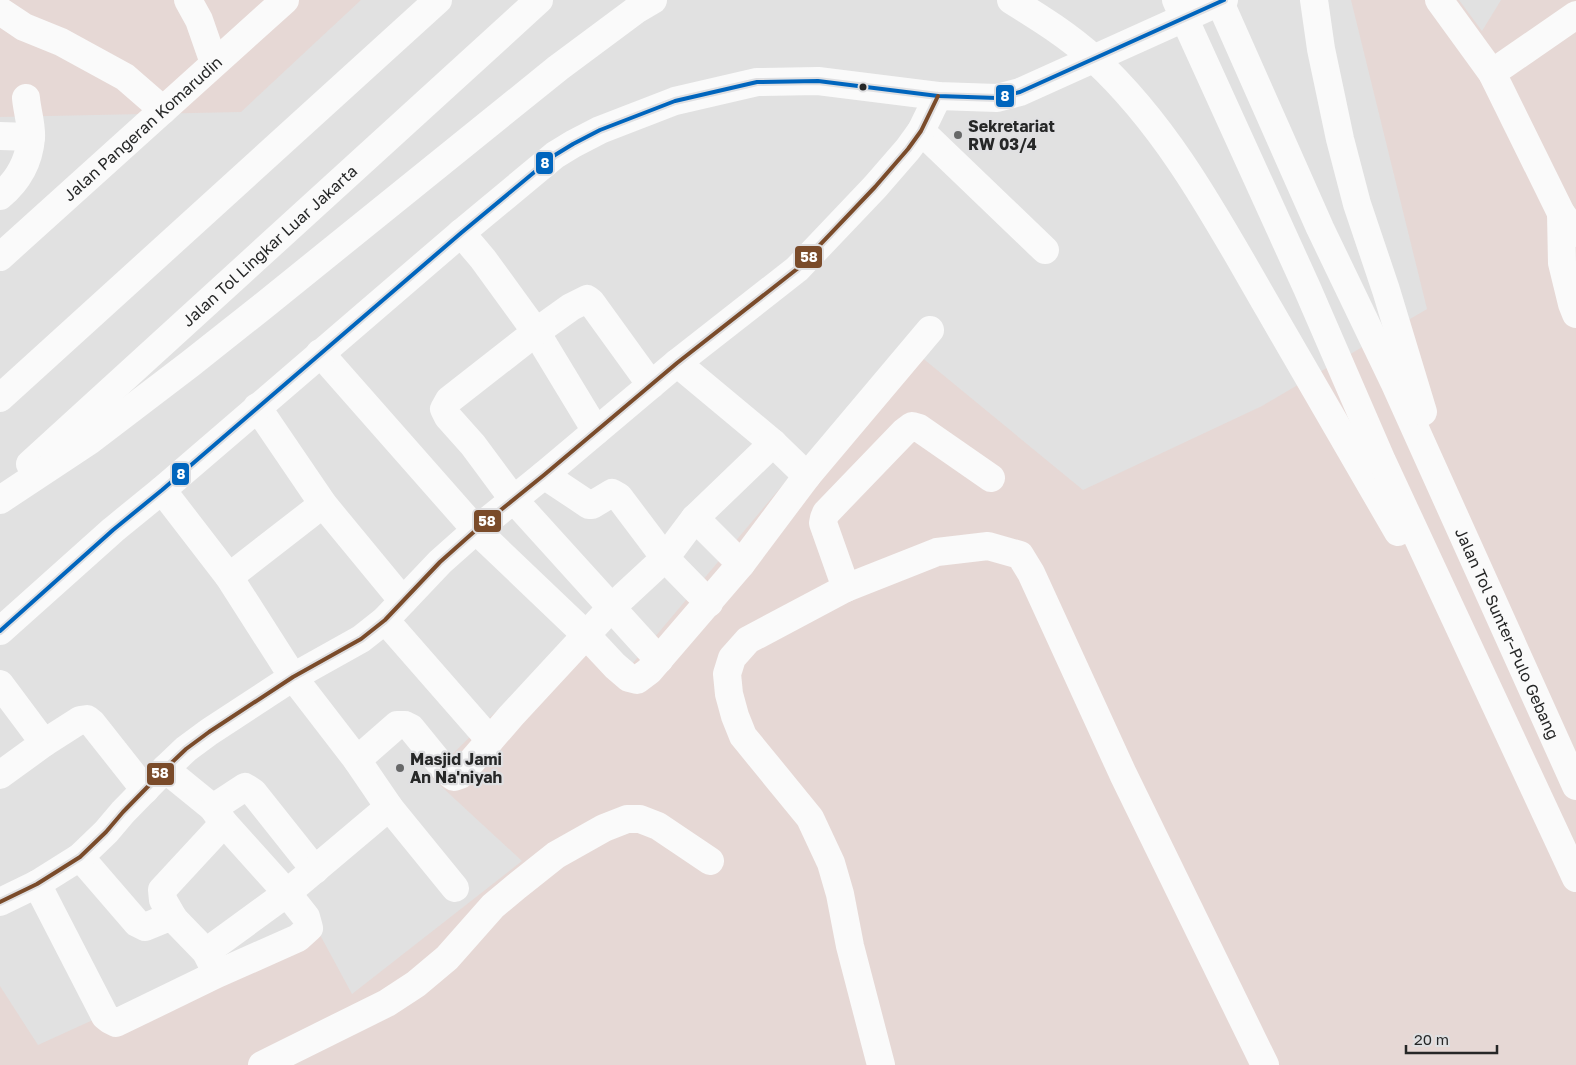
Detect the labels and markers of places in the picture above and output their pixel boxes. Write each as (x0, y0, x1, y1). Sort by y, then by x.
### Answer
unlabelled marker (858, 82, 868, 92)
place label: Sekretariat RW 03/4 (968, 116, 1055, 154)
marker: Sekretariat RW 03/4 (952, 129, 964, 141)
place label: Masjid Jami An Na'niyah (410, 749, 502, 787)
marker: Masjid Jami An Na'niyah (394, 762, 406, 774)

